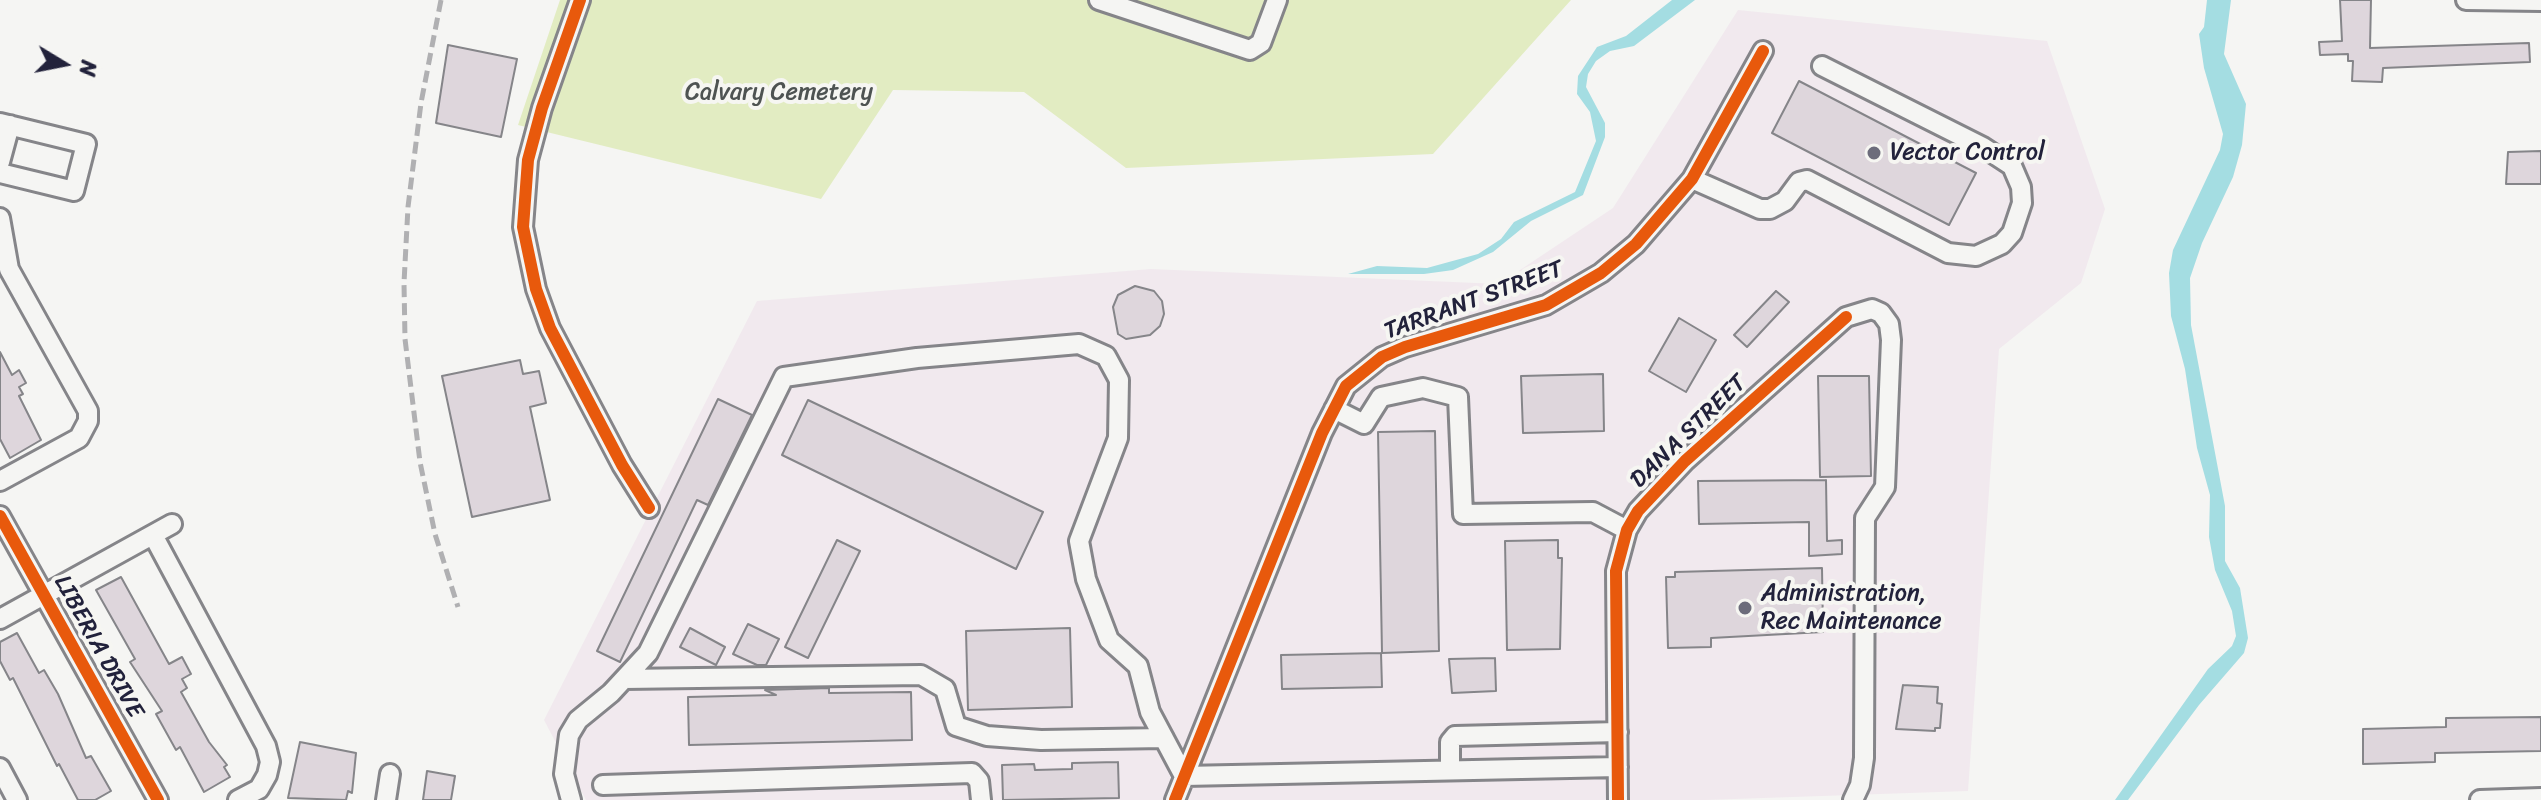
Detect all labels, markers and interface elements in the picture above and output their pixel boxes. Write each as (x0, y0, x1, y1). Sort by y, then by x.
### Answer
north arrow (24, 24, 104, 104)
text: N (68, 57, 109, 79)
park label: Calvary Cemetery (685, 79, 873, 107)
place label: Vector Control (1890, 139, 2045, 167)
marker: Vector Control (1865, 144, 1883, 162)
street label: TARRANT STREET (1381, 255, 1567, 347)
street label: DANA STREET (1625, 369, 1753, 495)
street label: LIBERIA DRIVE (47, 570, 149, 724)
place label: Administration, Rec Maintenance (1761, 580, 1942, 636)
marker: Administration, Rec Maintenance (1736, 599, 1754, 617)

